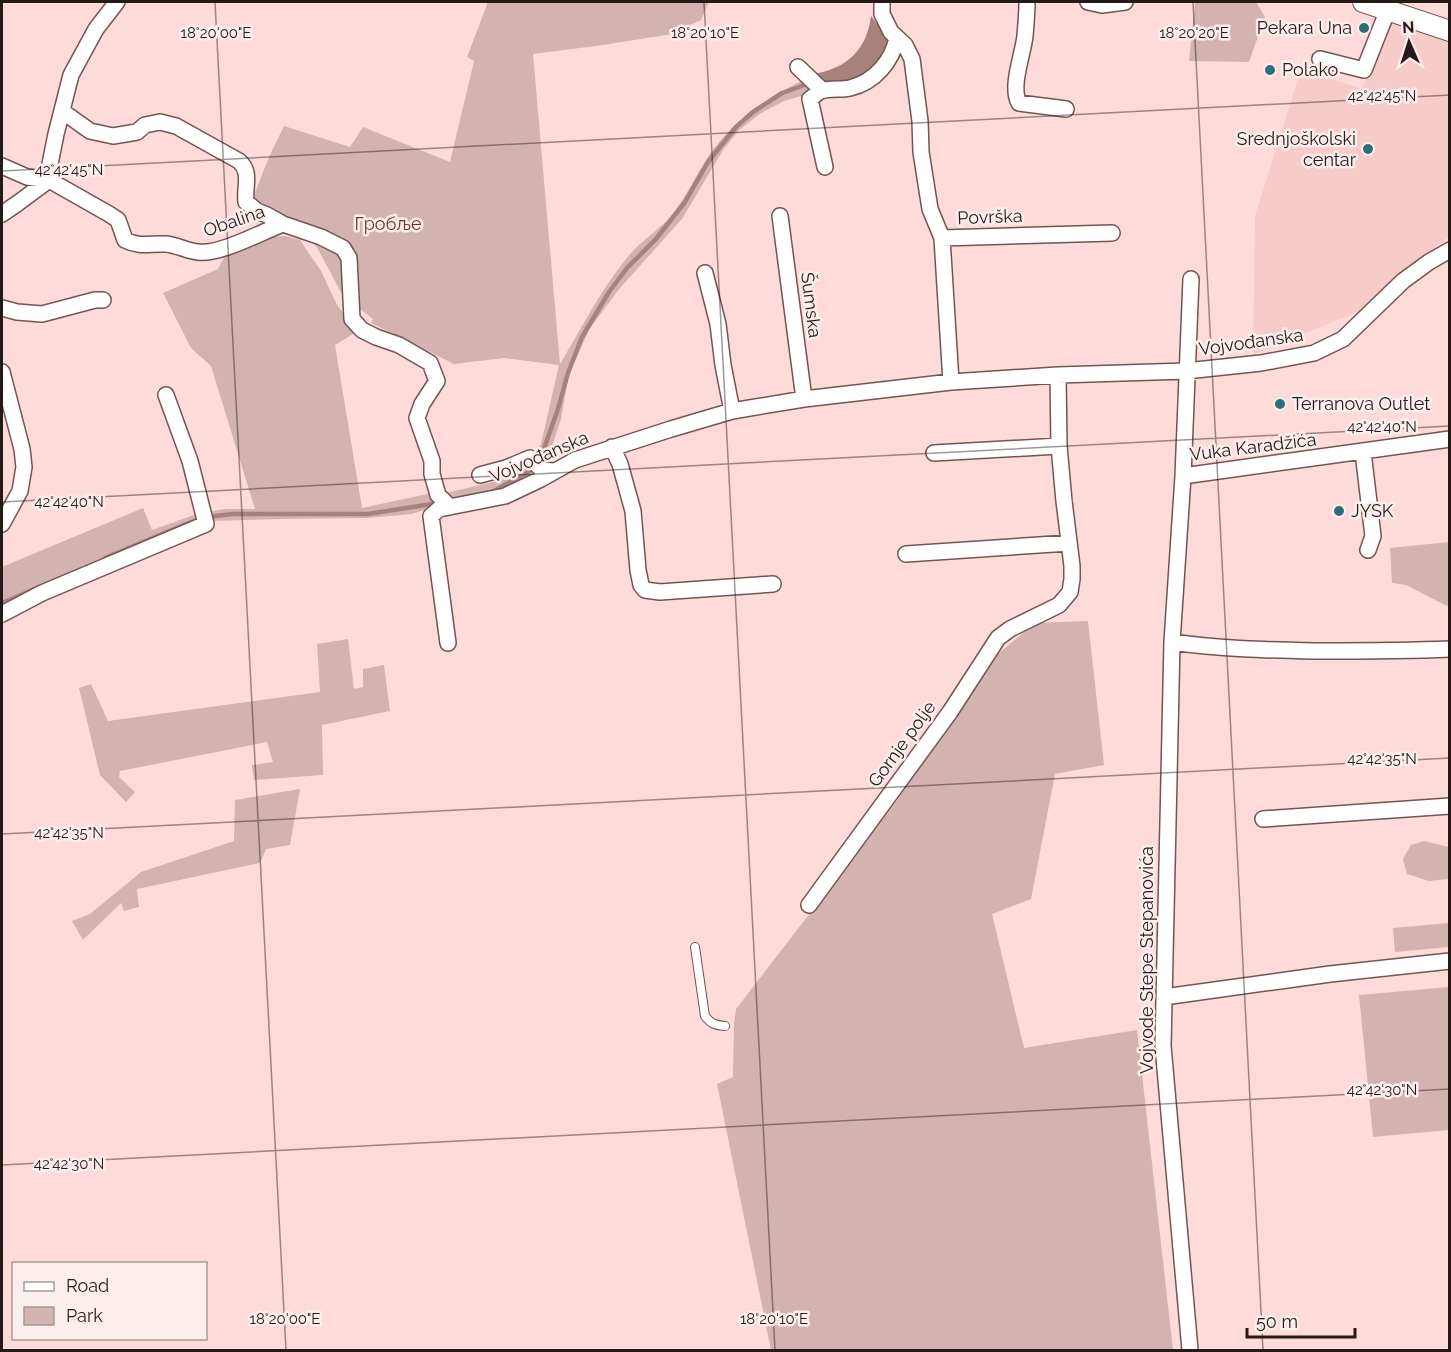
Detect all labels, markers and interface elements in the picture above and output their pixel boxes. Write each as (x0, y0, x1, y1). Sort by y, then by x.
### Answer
north arrow (1379, 12, 1439, 72)
place label: Pekara Una (1257, 17, 1352, 38)
text: N (1402, 18, 1415, 37)
marker: Pekara Una (1357, 21, 1371, 35)
text: 18°20'00"E (181, 24, 251, 42)
text: 18°20'10"E (671, 24, 739, 42)
text: 18°20'20"E (1159, 24, 1229, 42)
place label: Polako (1282, 59, 1338, 80)
marker: Polako (1263, 63, 1277, 77)
text: 42°42'45"N (1348, 87, 1416, 105)
place label: Srednjoškolski centar (1237, 128, 1357, 170)
marker: Srednjoškolski centar (1361, 142, 1375, 156)
text: 42°42'45"N (35, 161, 103, 179)
street label: Obalina (200, 200, 267, 241)
street label: Površka (957, 205, 1023, 228)
park label: Гробље (354, 213, 422, 234)
street label: Šumska (797, 271, 827, 339)
street label: Vojvođanska (1197, 324, 1305, 359)
place label: Terranova Outlet (1292, 393, 1430, 414)
marker: Terranova Outlet (1273, 397, 1287, 411)
text: 42°42'40"N (1347, 418, 1417, 436)
street label: Vojvođanska (486, 426, 591, 487)
street label: Vuka Karadžića (1189, 428, 1317, 465)
text: 42°42'40"N (34, 493, 104, 511)
place label: JYSK (1351, 500, 1394, 521)
marker: JYSK (1332, 504, 1346, 518)
street label: Gornje polje (863, 696, 940, 791)
text: 42°42'35"N (1347, 750, 1417, 768)
text: 42°42'35"N (34, 824, 104, 842)
street label: Vojvode Stepe Stepanovića (1136, 846, 1157, 1074)
text: 42°42'30"N (1347, 1081, 1417, 1099)
text: 42°42'30"N (34, 1155, 104, 1173)
legend (12, 1262, 207, 1340)
text: Road (66, 1275, 109, 1296)
scale bar (1247, 1301, 1355, 1339)
text: Park (66, 1305, 103, 1326)
text: 18°20'00"E (250, 1310, 320, 1328)
text: 18°20'10"E (740, 1310, 808, 1328)
text: 50 m (1256, 1311, 1298, 1332)

